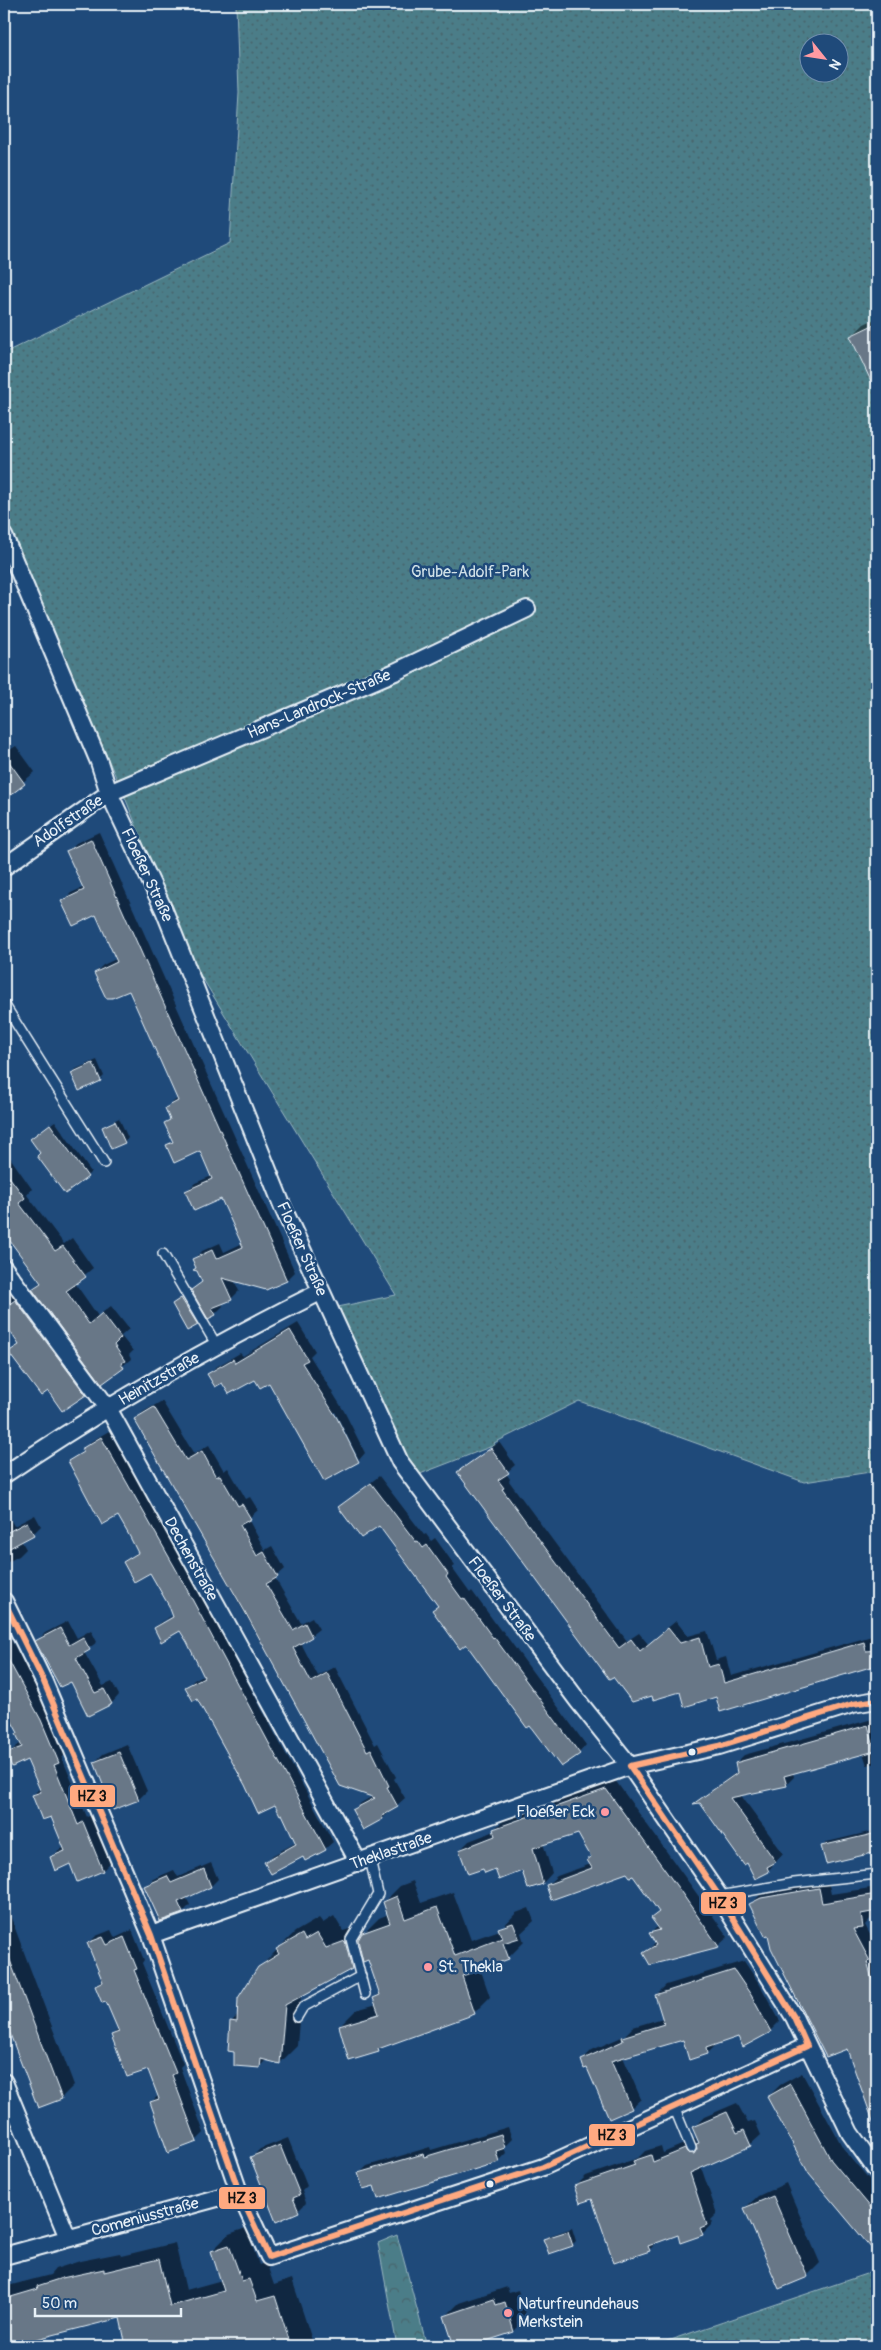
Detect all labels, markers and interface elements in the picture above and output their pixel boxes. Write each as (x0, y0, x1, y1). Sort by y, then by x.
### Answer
north arrow (798, 32, 848, 82)
text: N (825, 56, 845, 73)
park label: Grube-Adolf-Park (411, 562, 529, 582)
street label: Hans-Landrock-Straße (244, 665, 394, 743)
street label: Adolfstraße (29, 790, 107, 852)
street label: Floeßer Straße (117, 825, 178, 925)
street label: Floeßer Straße (272, 1199, 332, 1299)
street label: Heinitzstraße (115, 1348, 203, 1410)
street label: Dechenstraße (160, 1513, 222, 1605)
street label: Floeßer Straße (464, 1553, 541, 1646)
unlabelled marker (687, 1747, 697, 1757)
line badge: HZ 3 (69, 1784, 116, 1808)
text: HZ 3 (77, 1788, 107, 1805)
place label: Floeßer Eck (516, 1802, 595, 1822)
marker: Floeßer Eck (599, 1806, 611, 1818)
street label: Theklastraße (347, 1828, 435, 1874)
line badge: HZ 3 (700, 1891, 747, 1915)
text: HZ 3 (708, 1895, 738, 1912)
place label: St. Thekla (438, 1957, 503, 1977)
marker: St. Thekla (422, 1961, 434, 1973)
line badge: HZ 3 (588, 2123, 636, 2147)
text: HZ 3 (597, 2127, 627, 2144)
unlabelled marker (485, 2179, 495, 2189)
line badge: HZ 3 (218, 2186, 266, 2210)
text: HZ 3 (227, 2190, 257, 2207)
street label: Comeniusstraße (89, 2193, 201, 2241)
scale bar (35, 2285, 181, 2317)
text: 50 m (42, 2294, 77, 2313)
place label: Naturfreundehaus Merkstein (518, 2294, 639, 2332)
marker: Naturfreundehaus Merkstein (502, 2307, 514, 2319)

